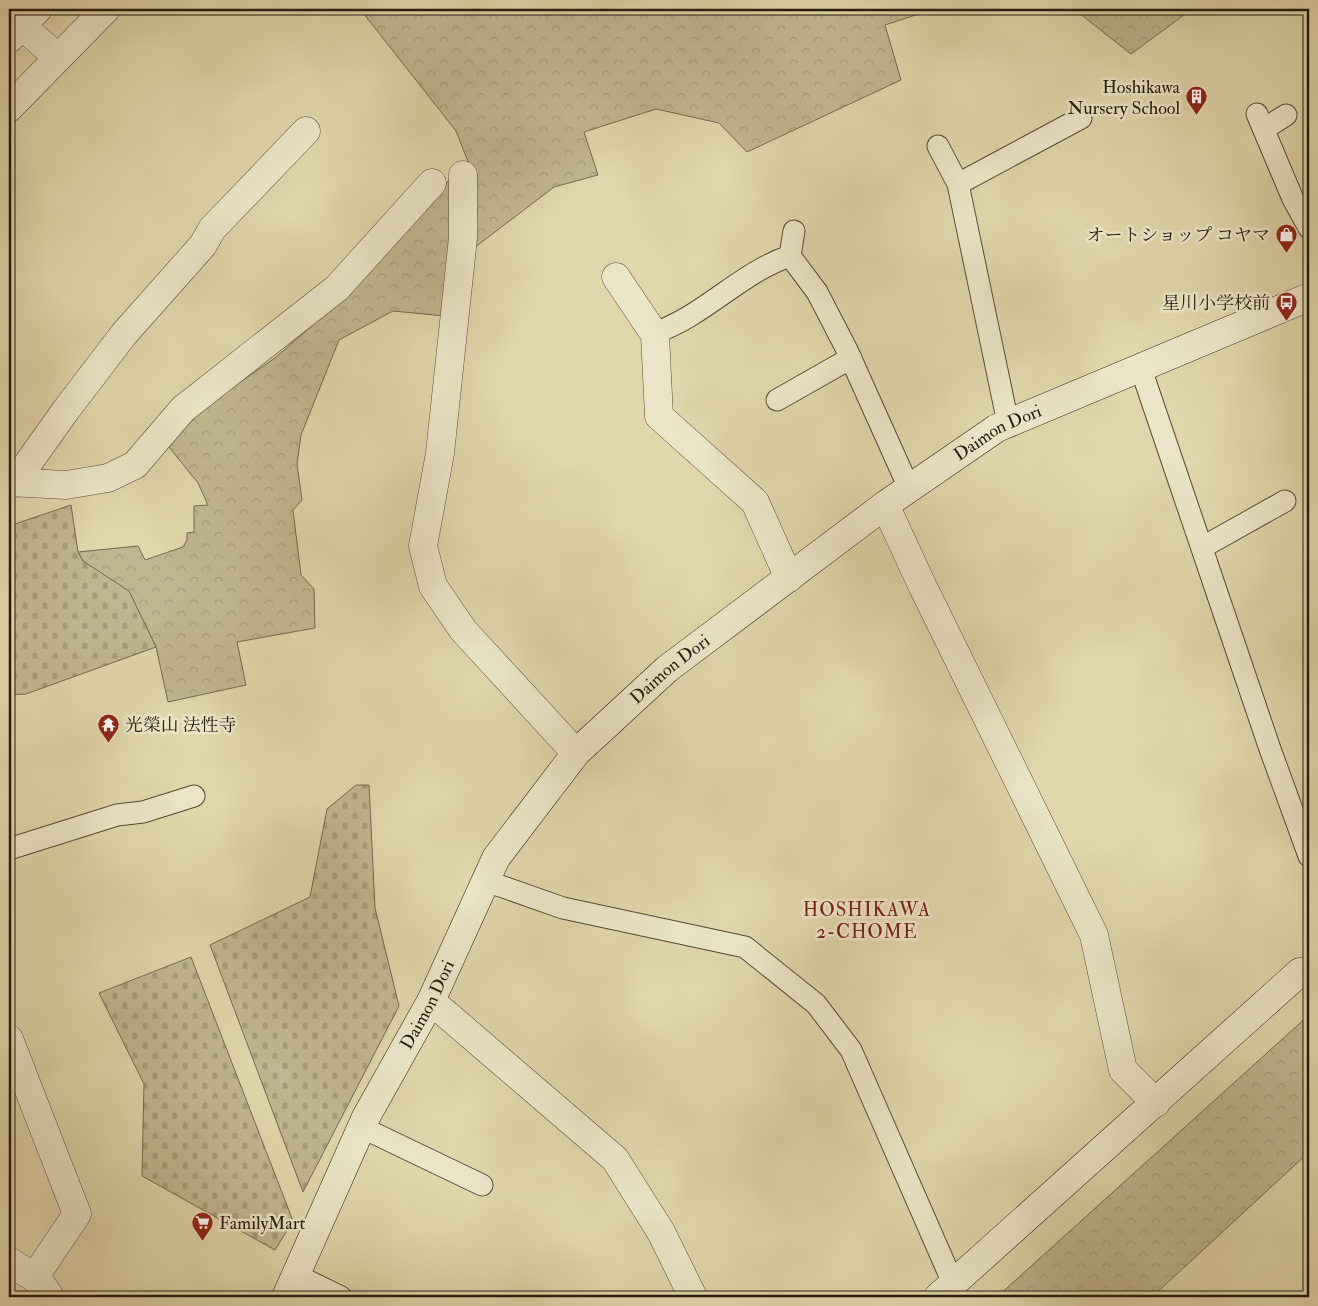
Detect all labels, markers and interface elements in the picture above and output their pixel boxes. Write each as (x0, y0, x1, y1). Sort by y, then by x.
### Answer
place label: Hoshikawa Nursery School (1068, 76, 1181, 120)
building icon: Hoshikawa Nursery School (1184, 85, 1208, 116)
shop icon: オートショップ コヤマ (1274, 223, 1298, 254)
place label: オートショップ コヤマ (1087, 224, 1270, 247)
bus stop icon: 星川小学校前 (1274, 291, 1298, 322)
place label: 星川小学校前 (1162, 292, 1270, 315)
street label: Daimon Dori (949, 399, 1045, 466)
street label: Daimon Dori (625, 629, 715, 709)
temple icon: 光榮山 法性寺 (97, 713, 121, 744)
place label: 光榮山 法性寺 (125, 714, 237, 737)
district label: HOSHIKAWA 2-CHOME (803, 898, 931, 944)
street label: Daimon Dori (395, 956, 460, 1053)
supermarket icon: FamilyMart (191, 1211, 215, 1242)
place label: FamilyMart (219, 1212, 305, 1235)

